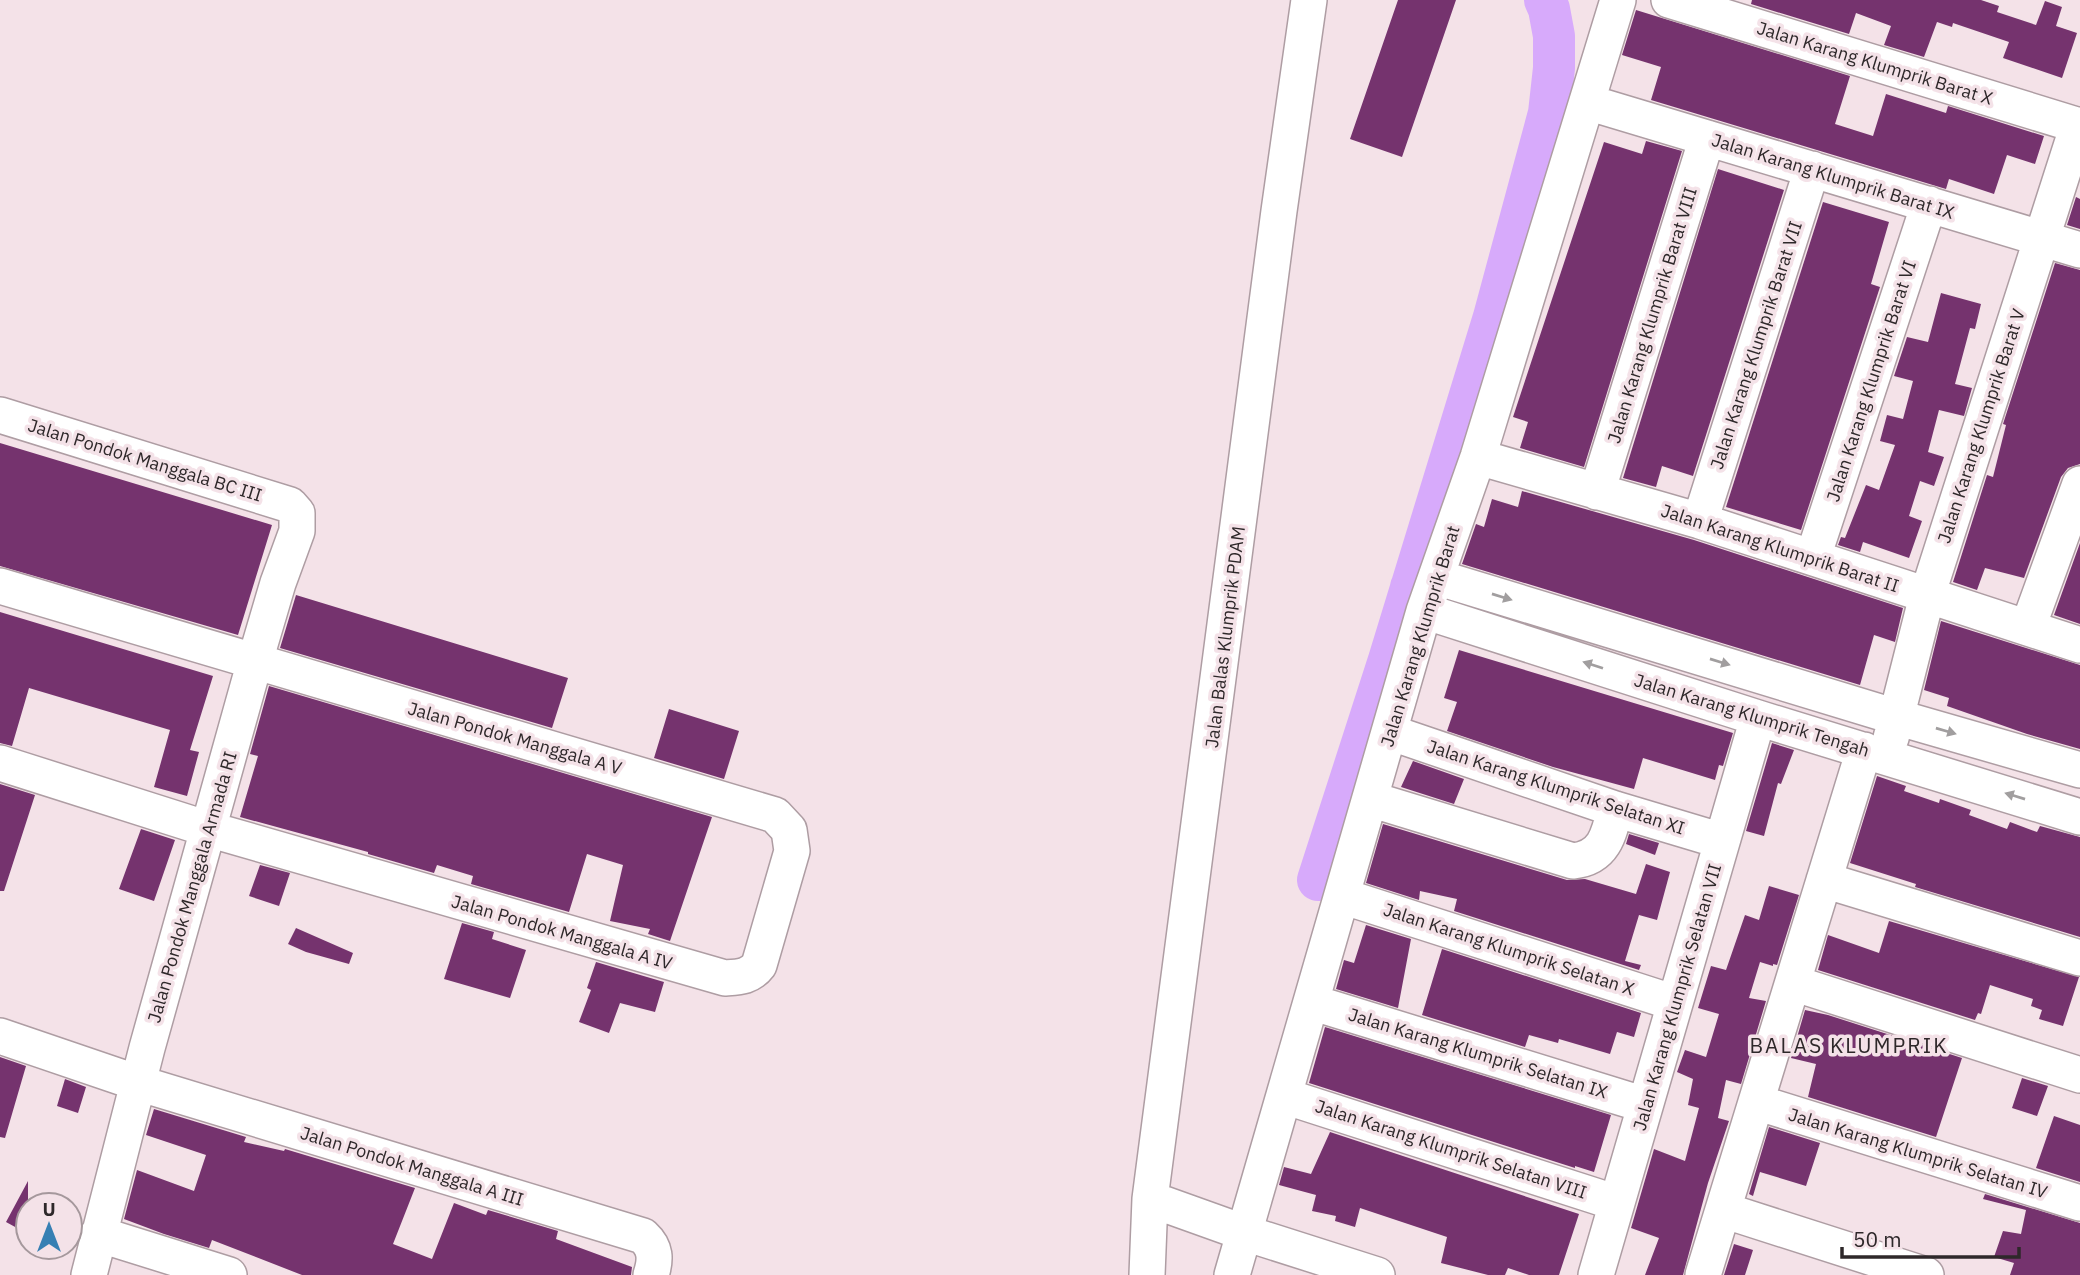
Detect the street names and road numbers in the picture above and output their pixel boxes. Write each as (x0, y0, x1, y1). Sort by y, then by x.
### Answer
street label: Jalan Karang Klumprik Barat X (1754, 16, 1996, 110)
street label: Jalan Karang Klumprik Barat IX (1709, 128, 1957, 224)
street label: Jalan Karang Klumprik Barat VIII (1602, 184, 1702, 446)
street label: Jalan Karang Klumprik Barat VII (1705, 218, 1807, 472)
street label: Jalan Karang Klumprik Barat VI (1821, 257, 1921, 505)
street label: Jalan Karang Klumprik Barat V (1932, 306, 2030, 546)
street label: Jalan Pondok Manggala BC III (25, 413, 265, 507)
street label: Jalan Karang Klumprik Barat II (1658, 499, 1902, 597)
street label: Jalan Karang Klumprik Barat (1375, 523, 1465, 749)
street label: Jalan Balas Klumprik PDAM (1200, 525, 1250, 749)
street label: Jalan Karang Klumprik Tengah (1632, 668, 1872, 762)
street label: Jalan Pondok Manggala A V (405, 696, 625, 780)
street label: Jalan Karang Klumprik Selatan XI (1424, 734, 1688, 840)
street label: Jalan Pondok Manggala Armada RI (142, 749, 242, 1025)
street label: Jalan Karang Klumprik Selatan VII (1628, 861, 1726, 1133)
street label: Jalan Pondok Manggala A IV (449, 889, 675, 975)
street label: Jalan Karang Klumprik Selatan X (1381, 898, 1637, 1000)
street label: Jalan Karang Klumprik Selatan IX (1346, 1003, 1610, 1103)
street label: Jalan Karang Klumprik Selatan VIII (1312, 1094, 1590, 1204)
street label: Jalan Karang Klumprik Selatan IV (1786, 1103, 2050, 1203)
street label: Jalan Pondok Manggala A III (298, 1121, 526, 1211)

